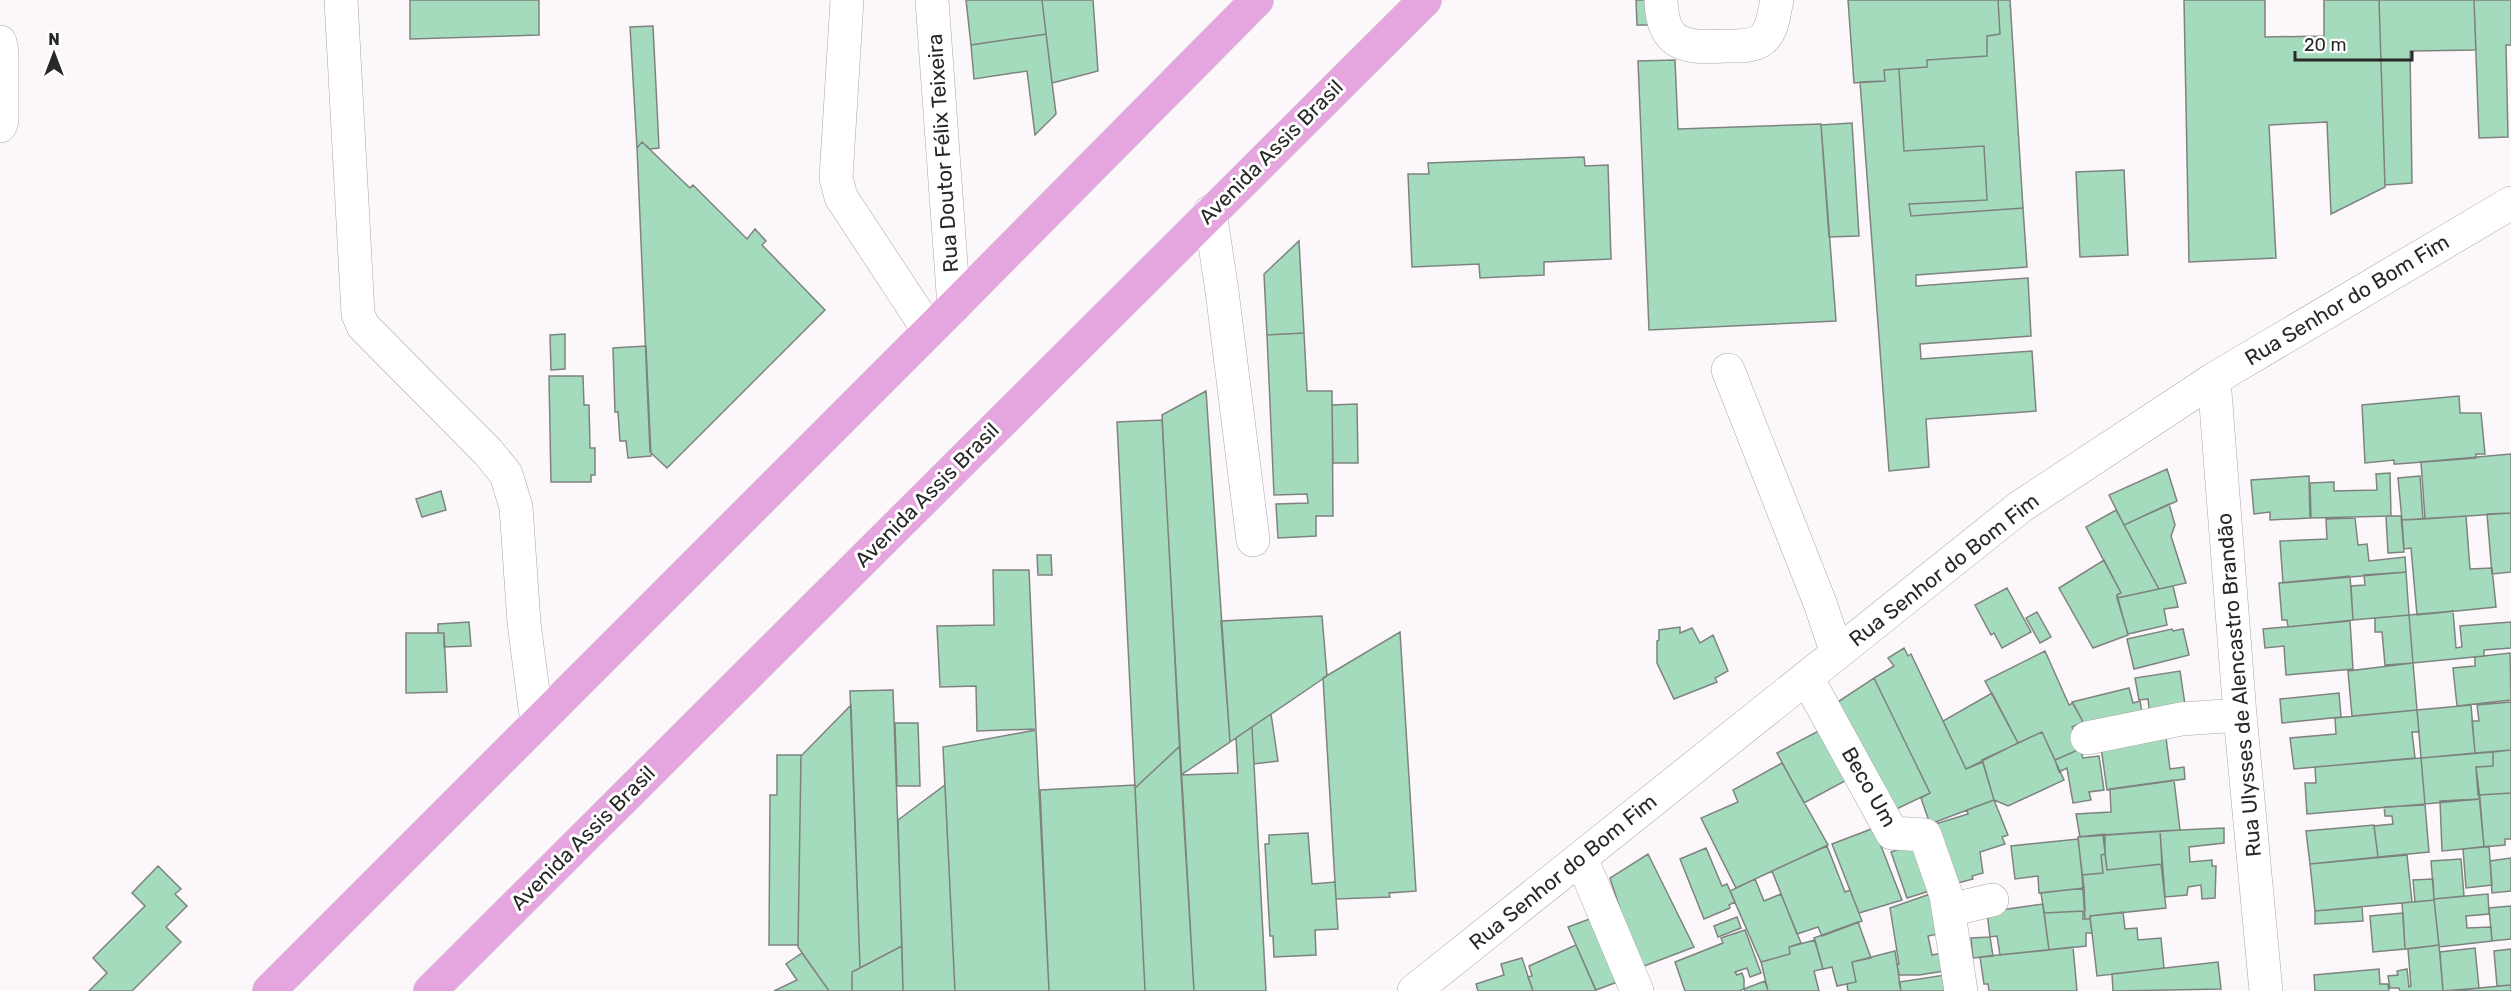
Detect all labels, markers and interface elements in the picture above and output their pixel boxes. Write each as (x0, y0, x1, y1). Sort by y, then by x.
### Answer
north arrow (24, 24, 84, 84)
scale bar (2295, 24, 2412, 62)
text: N (48, 30, 60, 49)
street label: Rua Doutor Félix Teixeira (922, 33, 963, 273)
text: 20 m (2304, 34, 2346, 56)
street label: Avenida Assis Brasil (1193, 74, 1348, 229)
street label: Rua Senhor do Bom Fim (2240, 229, 2453, 370)
street label: Avenida Assis Brasil (849, 417, 1004, 572)
street label: Rua Senhor do Bom Fim (1844, 488, 2043, 651)
street label: Rua Ulysses de Alencastro Brandão (2211, 512, 2266, 858)
street label: Beco Um (1837, 742, 1902, 831)
street label: Avenida Assis Brasil (505, 760, 660, 915)
street label: Rua Senhor do Bom Fim (1464, 788, 1661, 955)

